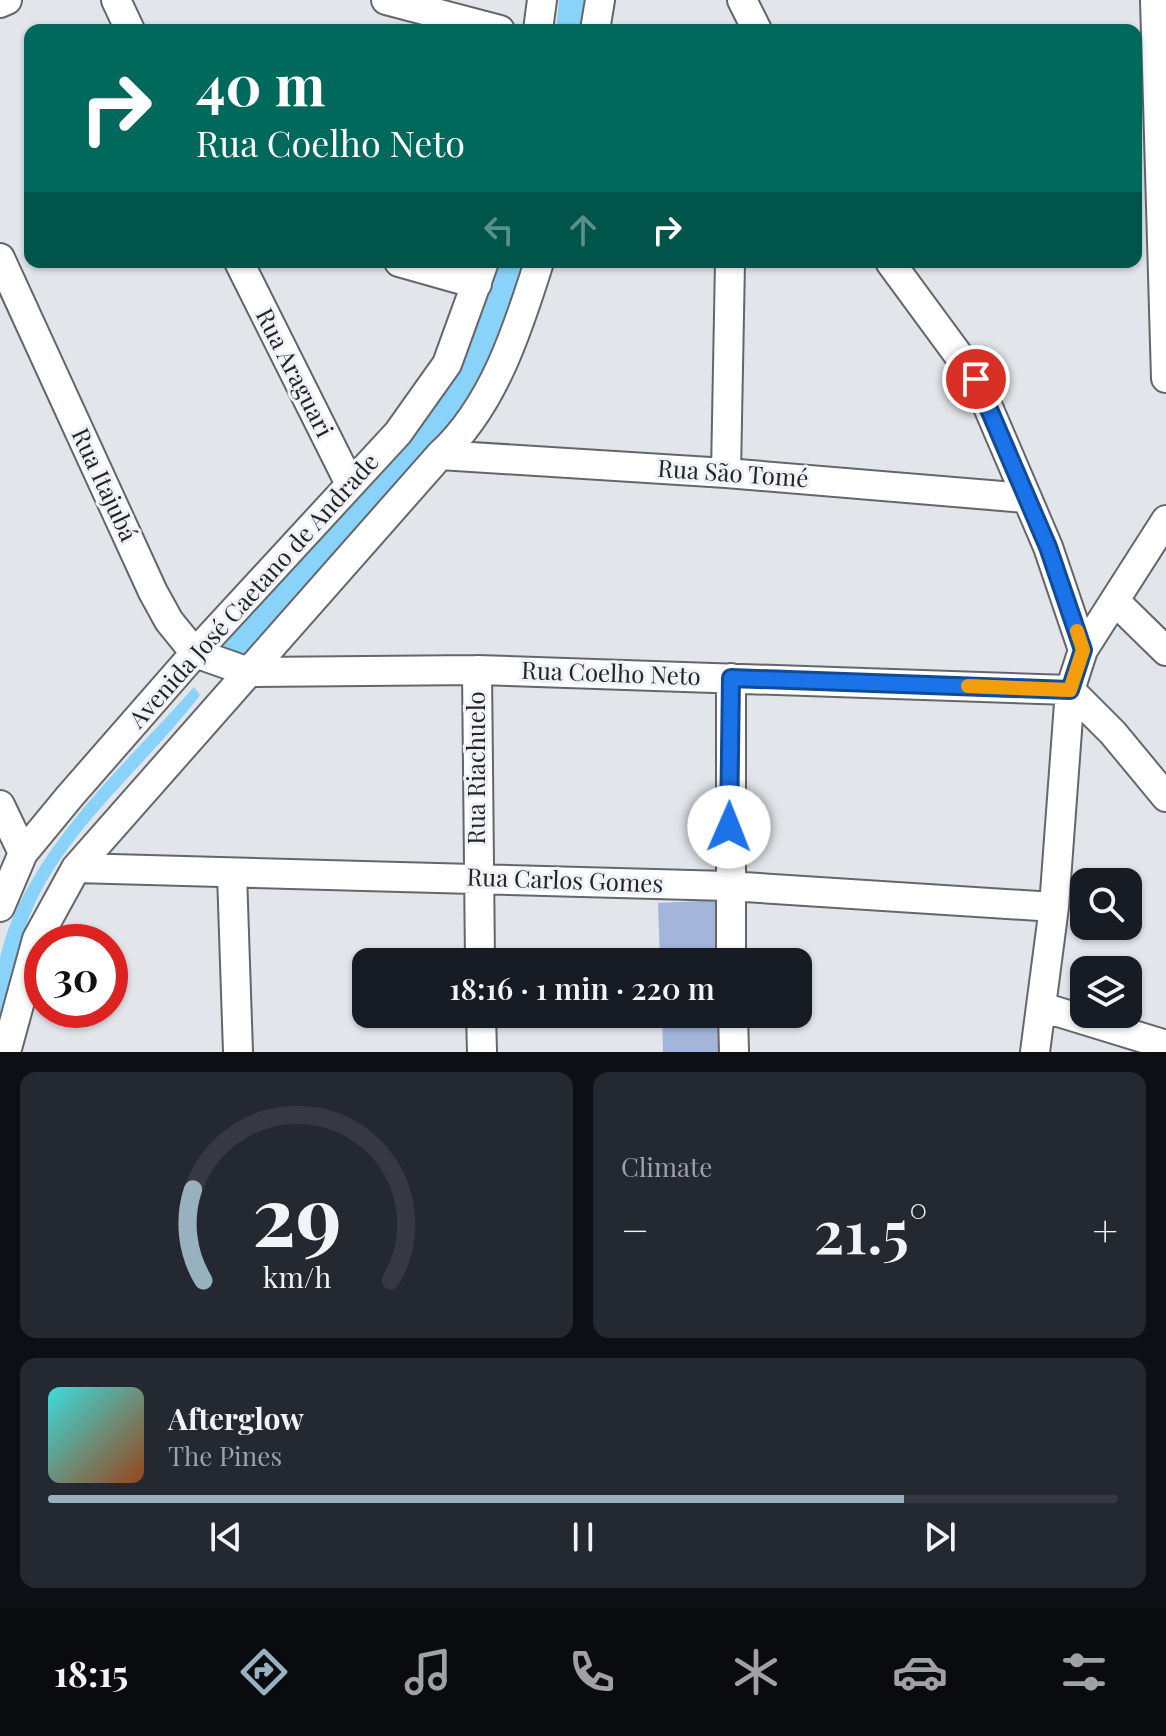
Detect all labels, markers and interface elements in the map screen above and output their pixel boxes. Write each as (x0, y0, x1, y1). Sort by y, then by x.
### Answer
text: 40 m (196, 46, 325, 121)
icon: right (64, 56, 168, 160)
text: Rua Coelho Neto (196, 118, 465, 166)
icon: left (477, 208, 521, 252)
icon: ahead (561, 208, 605, 252)
icon: right (645, 208, 689, 252)
street label: Rua Araguari (250, 302, 342, 442)
pin (942, 345, 1010, 413)
icon: arrive (954, 357, 998, 401)
street label: Rua Itajubá (66, 422, 146, 546)
street label: Avenida José Caetano de Andrade (120, 446, 385, 735)
street label: Rua São Tomé (657, 451, 810, 493)
street label: Rua Coelho Neto (521, 653, 701, 691)
street label: Rua Riachuelo (459, 691, 491, 845)
position arrow (687, 785, 771, 869)
street label: Rua Carlos Gomes (466, 860, 664, 898)
map controls (1070, 868, 1142, 1028)
button: search (1070, 868, 1142, 940)
speed limit sign: 30 (24, 924, 128, 1028)
button: layers (1070, 956, 1142, 1028)
text: 18:16 · 1 min · 220 m (449, 968, 715, 1008)
text: Climate (621, 1149, 712, 1184)
text: 29 (252, 1157, 341, 1268)
text: 21.5° (814, 1189, 928, 1269)
text: − (621, 1199, 649, 1258)
text: + (1092, 1199, 1118, 1258)
text: km/h (262, 1257, 331, 1295)
text: Afterglow (168, 1398, 304, 1438)
text: The Pines (168, 1438, 282, 1473)
icon: previous (204, 1515, 248, 1559)
icon: pause (561, 1515, 605, 1559)
icon: next (918, 1515, 962, 1559)
icon: directions (236, 1644, 292, 1700)
icon: music (400, 1644, 456, 1700)
icon: phone (564, 1644, 620, 1700)
icon: climate (728, 1644, 784, 1700)
icon: car (892, 1644, 948, 1700)
icon: filters (1056, 1644, 1112, 1700)
text: 18:15 (54, 1648, 128, 1696)

